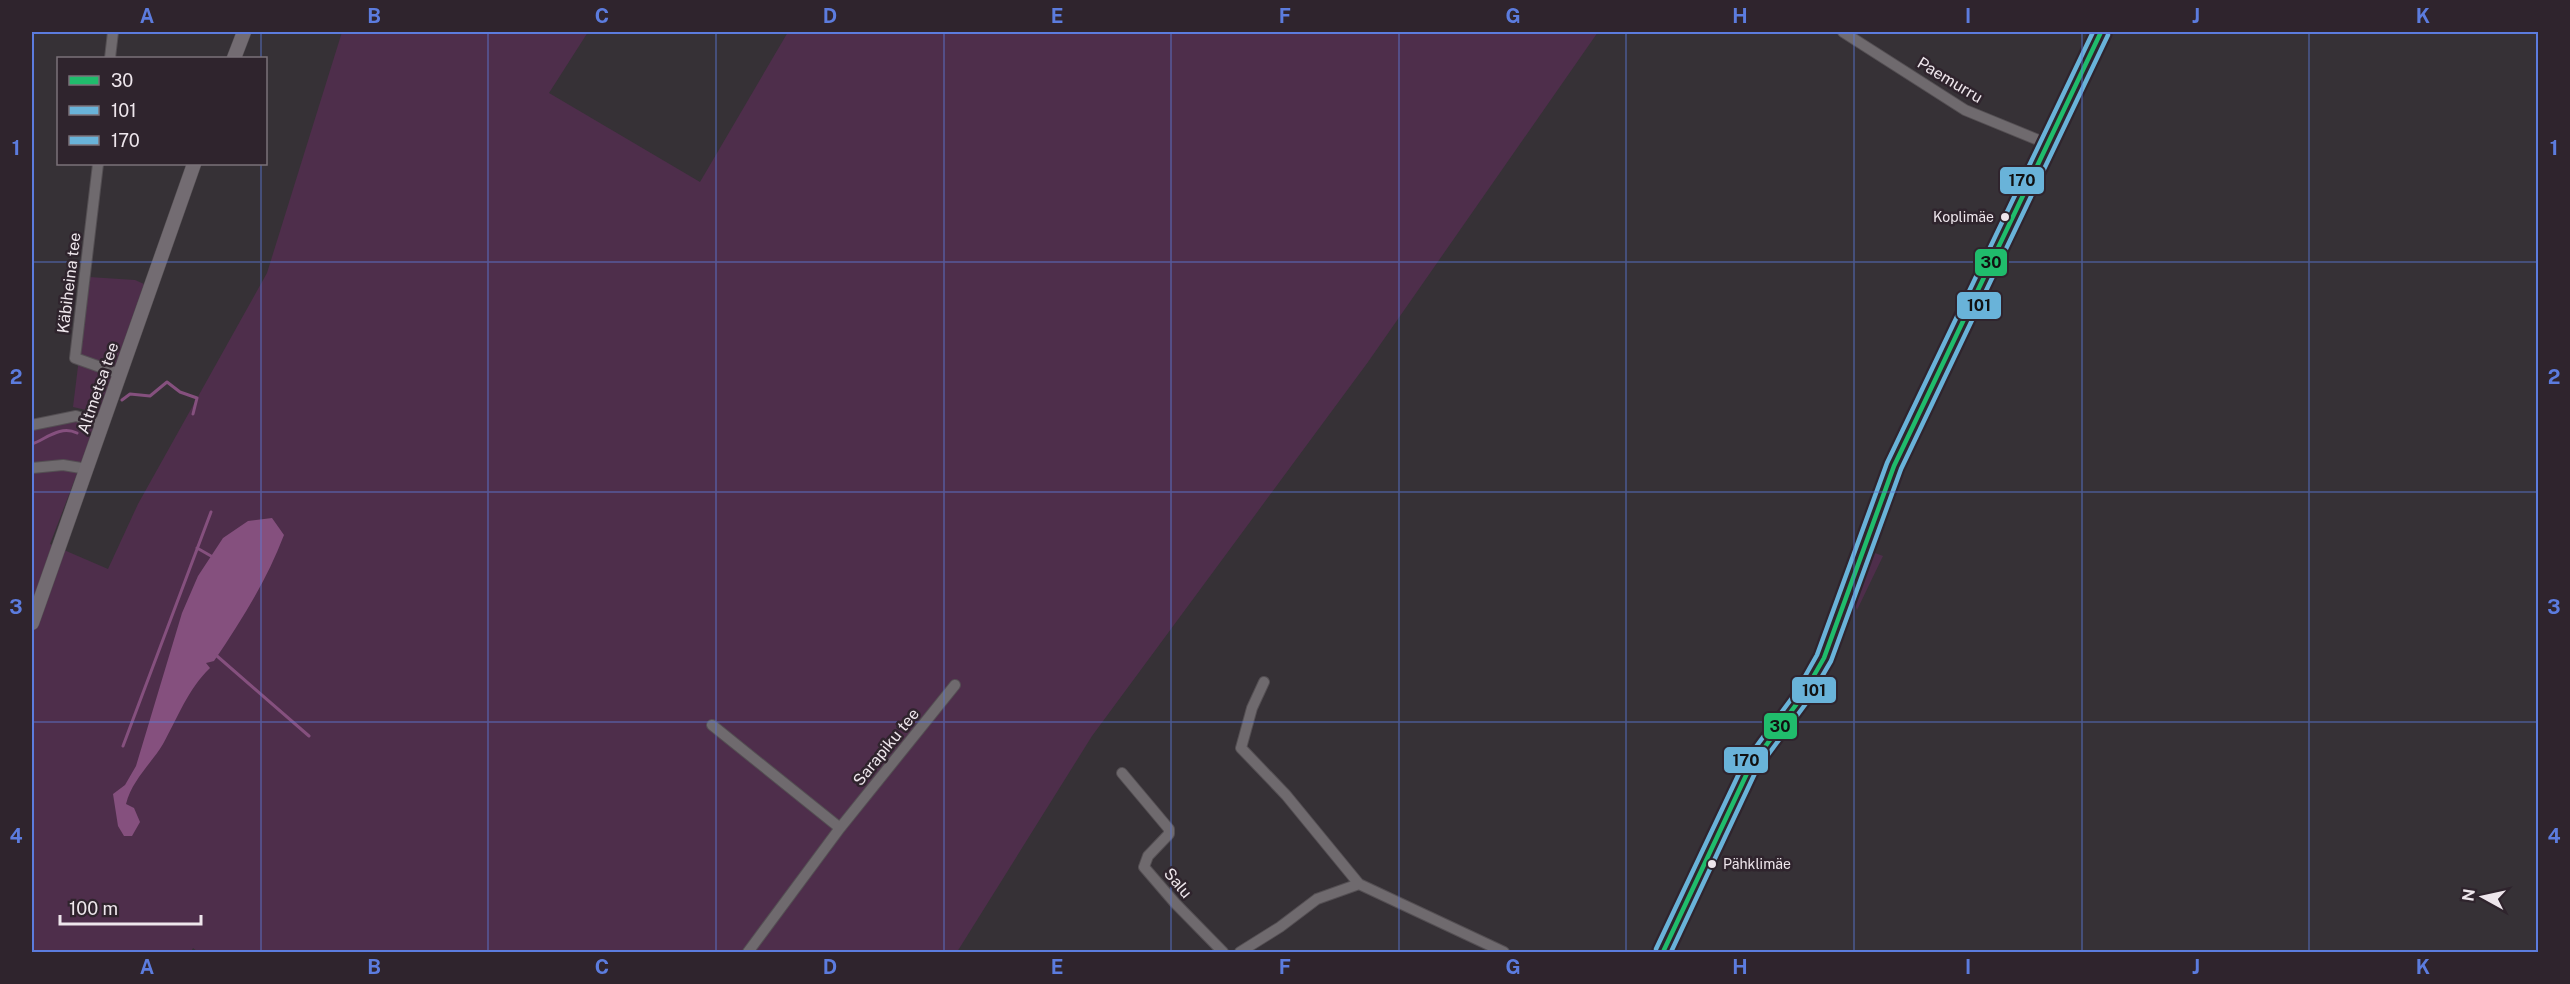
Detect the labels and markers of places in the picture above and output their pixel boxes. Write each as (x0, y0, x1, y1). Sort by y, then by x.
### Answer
place label: Koplimäe (1933, 209, 1994, 225)
marker: Koplimäe (1999, 211, 2011, 223)
place label: Pähklimäe (1723, 856, 1791, 872)
marker: Pähklimäe (1706, 858, 1718, 870)

